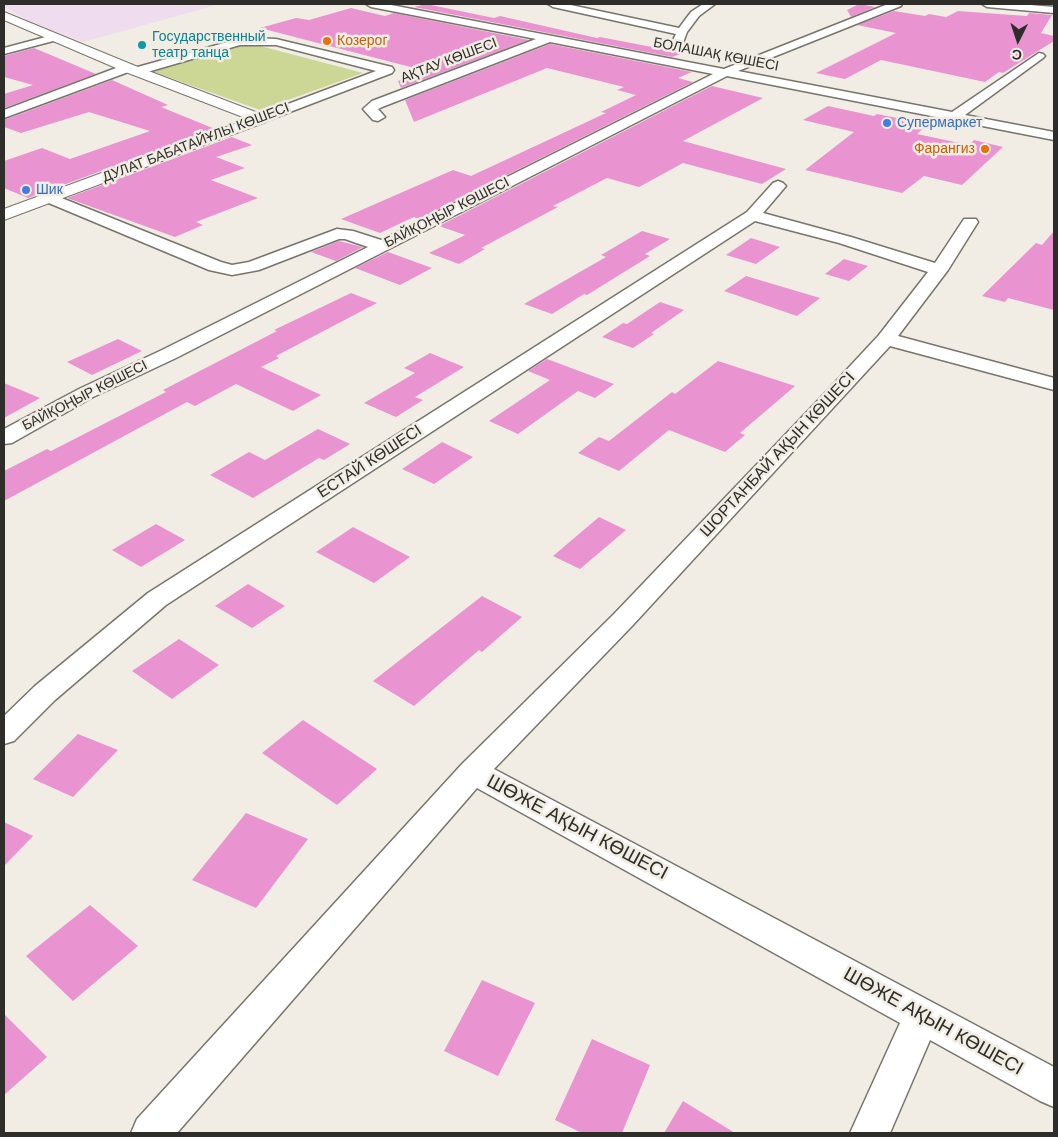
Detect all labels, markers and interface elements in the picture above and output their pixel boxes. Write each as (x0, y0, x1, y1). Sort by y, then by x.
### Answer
north arrow (993, 15, 1043, 65)
place label: Государственный театр танца (152, 29, 266, 62)
place label: Козерог (337, 33, 388, 49)
marker: Козерог (321, 35, 333, 47)
street label: АҚТАУ КӨШЕСІ (398, 35, 500, 87)
street label: БОЛАШАҚ КӨШЕСІ (652, 35, 780, 75)
marker: Государственный театр танца (136, 39, 148, 51)
text: С (1011, 46, 1023, 64)
street label: ДУЛАТ БАБАТАЙҰЛЫ КӨШЕСІ (100, 100, 292, 186)
place label: Супермаркет (897, 115, 982, 131)
marker: Супермаркет (881, 117, 893, 129)
place label: Фарангиз (914, 141, 975, 157)
marker: Фарангиз (979, 143, 991, 155)
street label: БАЙҚОҢЫР КӨШЕСІ (382, 174, 512, 252)
place label: Шик (36, 182, 63, 198)
marker: Шик (20, 184, 32, 196)
street label: БАЙҚОҢЫР КӨШЕСІ (20, 357, 150, 435)
street label: ШОРТАНБАЙ АҚЫН КӨШЕСІ (697, 369, 859, 541)
street label: ЕСТАЙ КӨШЕСІ (314, 421, 426, 503)
street label: ШӨЖЕ АҚЫН КӨШЕСІ (483, 771, 671, 885)
street label: ШӨЖЕ АҚЫН КӨШЕСІ (839, 963, 1027, 1081)

